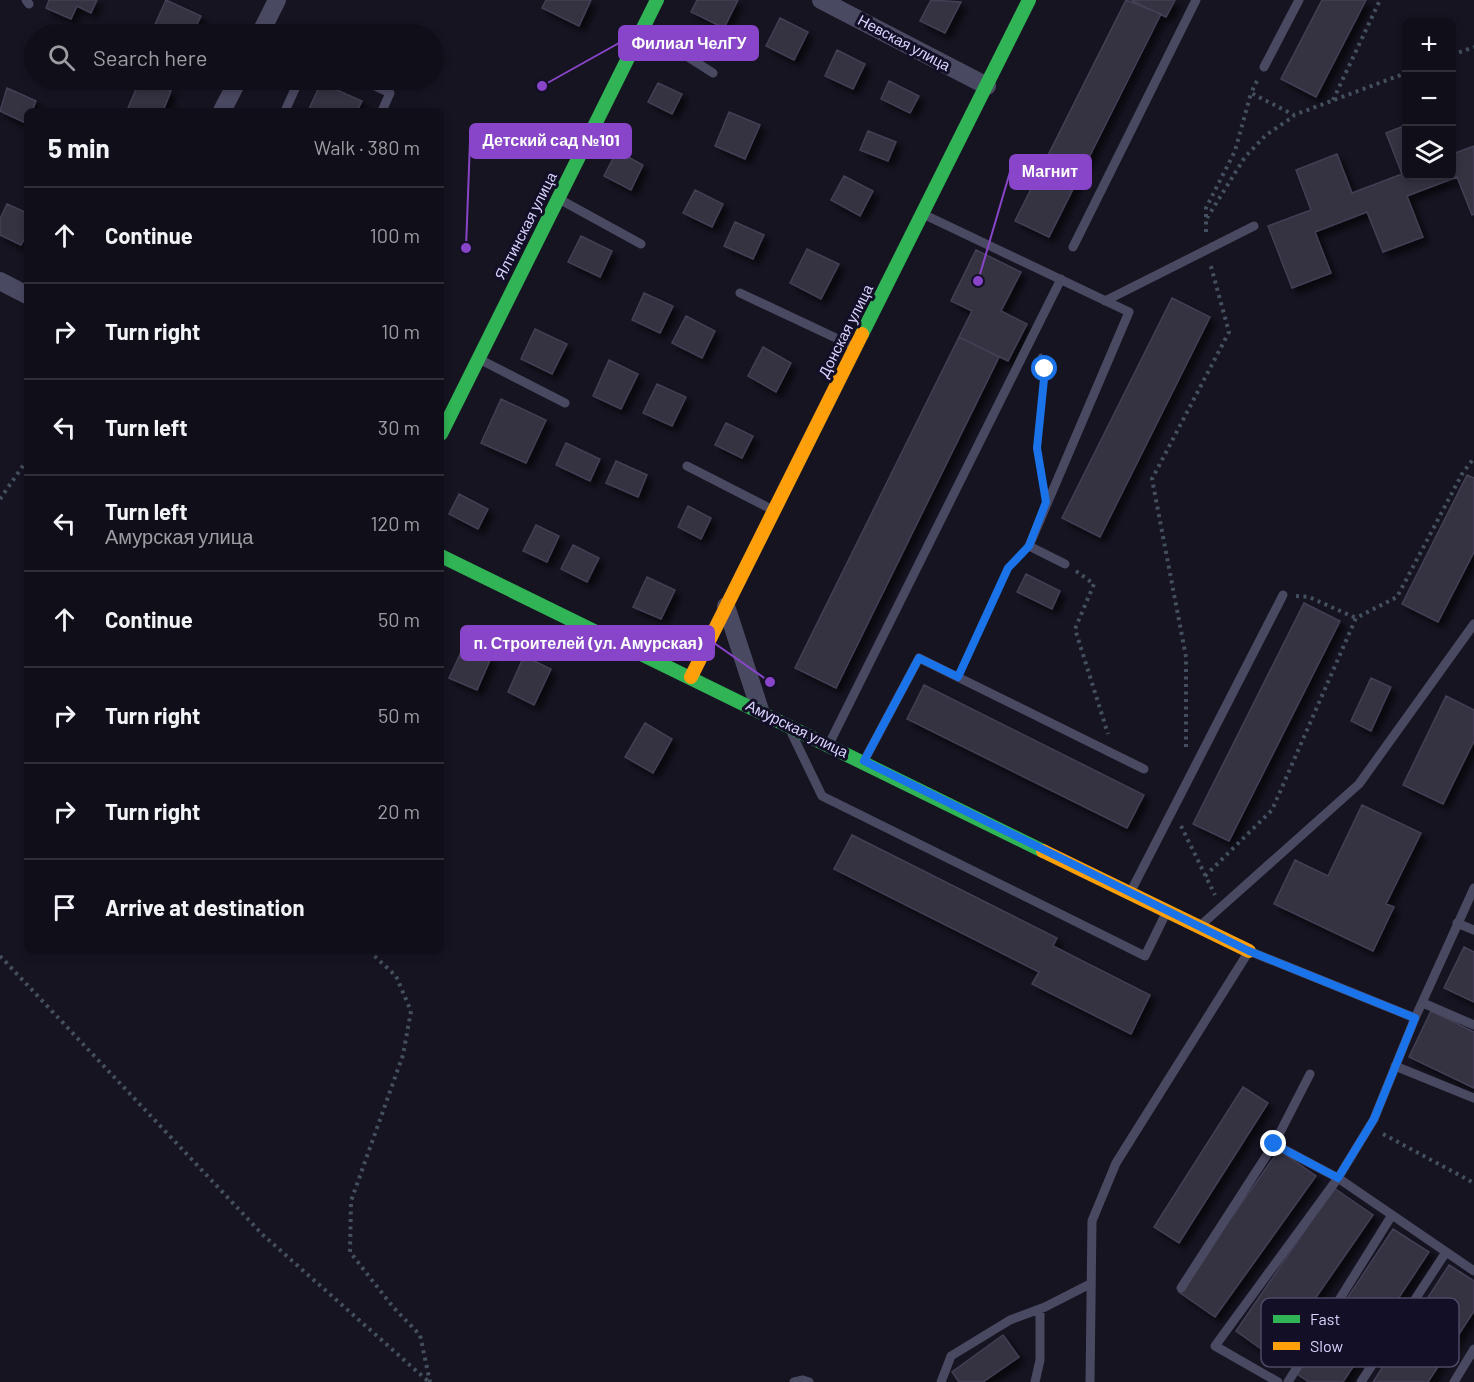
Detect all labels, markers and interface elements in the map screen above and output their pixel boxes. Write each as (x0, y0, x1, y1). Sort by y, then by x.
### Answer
street label: Невская улица (855, 10, 954, 74)
map controls (1402, 18, 1456, 180)
button: + (1402, 18, 1456, 72)
search box (24, 24, 444, 90)
callout: Филиал ЧелГУ (619, 26, 758, 60)
text: Филиал ЧелГУ (631, 33, 748, 52)
icon: search (45, 41, 78, 74)
text: Search here (93, 44, 207, 70)
button: − (1402, 72, 1456, 126)
callout: Детский сад №101 (470, 124, 631, 158)
button: layers (1402, 126, 1456, 180)
text: Детский сад №101 (482, 130, 620, 149)
text: 5 min (48, 132, 110, 163)
text: Walk · 380 m (314, 135, 420, 159)
callout: Магнит (1010, 155, 1091, 189)
text: Магнит (1022, 161, 1078, 180)
street label: Ялтинская улица (490, 168, 560, 282)
icon: ahead (48, 219, 81, 252)
text: Continue (105, 222, 193, 248)
text: 100 m (370, 223, 420, 247)
street label: Донская улица (814, 280, 877, 380)
icon: right (48, 315, 81, 348)
text: Turn right (105, 318, 200, 344)
text: 10 m (381, 319, 420, 343)
route start (1031, 355, 1057, 381)
icon: left (48, 411, 81, 444)
text: Turn left (105, 414, 188, 440)
text: 30 m (378, 415, 420, 439)
text: Turn left (105, 498, 188, 524)
icon: left (48, 507, 81, 540)
text: 120 m (370, 511, 420, 535)
text: Амурская улица (105, 524, 253, 548)
icon: ahead (48, 603, 81, 636)
text: Continue (105, 606, 193, 632)
text: 50 m (378, 607, 420, 631)
callout: п. Строителей (ул. Амурская) (461, 626, 714, 660)
text: п. Строителей (ул. Амурская) (474, 633, 703, 652)
street label: Амурская улица (743, 696, 852, 761)
icon: right (48, 699, 81, 732)
text: Turn right (105, 702, 200, 728)
text: 50 m (378, 703, 420, 727)
icon: right (48, 795, 81, 828)
text: Turn right (105, 798, 200, 824)
text: 20 m (377, 799, 420, 823)
icon: arrive (48, 891, 81, 924)
text: Arrive at destination (105, 894, 304, 920)
route end (1260, 1130, 1286, 1156)
legend (1261, 1298, 1459, 1367)
text: Fast (1310, 1309, 1340, 1328)
text: Slow (1310, 1336, 1343, 1355)

